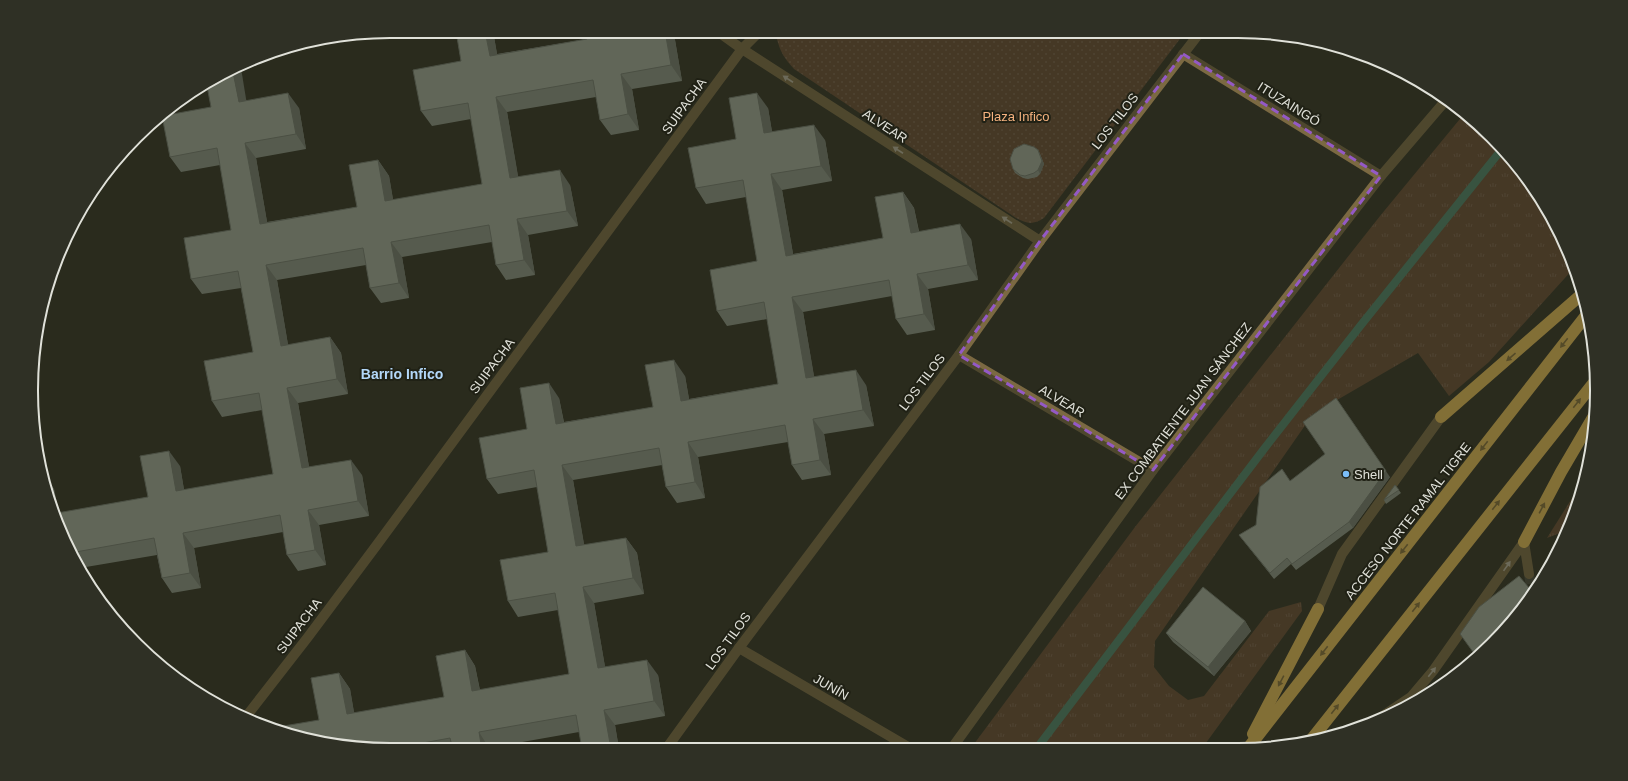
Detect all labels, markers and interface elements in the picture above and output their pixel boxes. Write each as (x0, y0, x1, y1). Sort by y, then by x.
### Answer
street label: SUIPACHA (659, 75, 710, 137)
one-way arrow (783, 75, 793, 83)
street label: ITUZAINGÓ (1255, 79, 1323, 129)
street label: LOS TILOS (1088, 90, 1142, 152)
street label: ALVEAR (860, 106, 910, 146)
park label: Plaza Infico (982, 109, 1050, 124)
one-way arrow (892, 146, 904, 153)
one-way arrow (1002, 216, 1012, 224)
street label: EX COMBATIENTE JUAN SÁNCHEZ (1112, 320, 1254, 502)
street label: SUIPACHA (466, 335, 518, 397)
one-way arrow (1559, 338, 1568, 349)
street label: LOS TILOS (896, 350, 948, 413)
one-way arrow (1506, 352, 1516, 361)
district label: Barrio Infico (361, 366, 443, 382)
street label: ALVEAR (1037, 382, 1087, 420)
one-way arrow (1573, 398, 1581, 409)
street label: ACCESO NORTE RAMAL TIGRE (1342, 439, 1474, 602)
one-way arrow (1480, 440, 1488, 451)
place label: Shell (1354, 467, 1383, 482)
marker: Shell (1341, 469, 1351, 479)
one-way arrow (1492, 500, 1501, 511)
one-way arrow (1539, 502, 1545, 513)
one-way arrow (1400, 543, 1408, 554)
one-way arrow (1503, 560, 1511, 571)
street label: SUIPACHA (273, 595, 325, 657)
one-way arrow (1411, 602, 1420, 613)
street label: LOS TILOS (702, 609, 754, 672)
one-way arrow (1320, 646, 1328, 657)
one-way arrow (1428, 666, 1437, 677)
street label: JUNÍN (811, 671, 851, 703)
one-way arrow (1277, 675, 1284, 687)
one-way arrow (1331, 704, 1339, 715)

